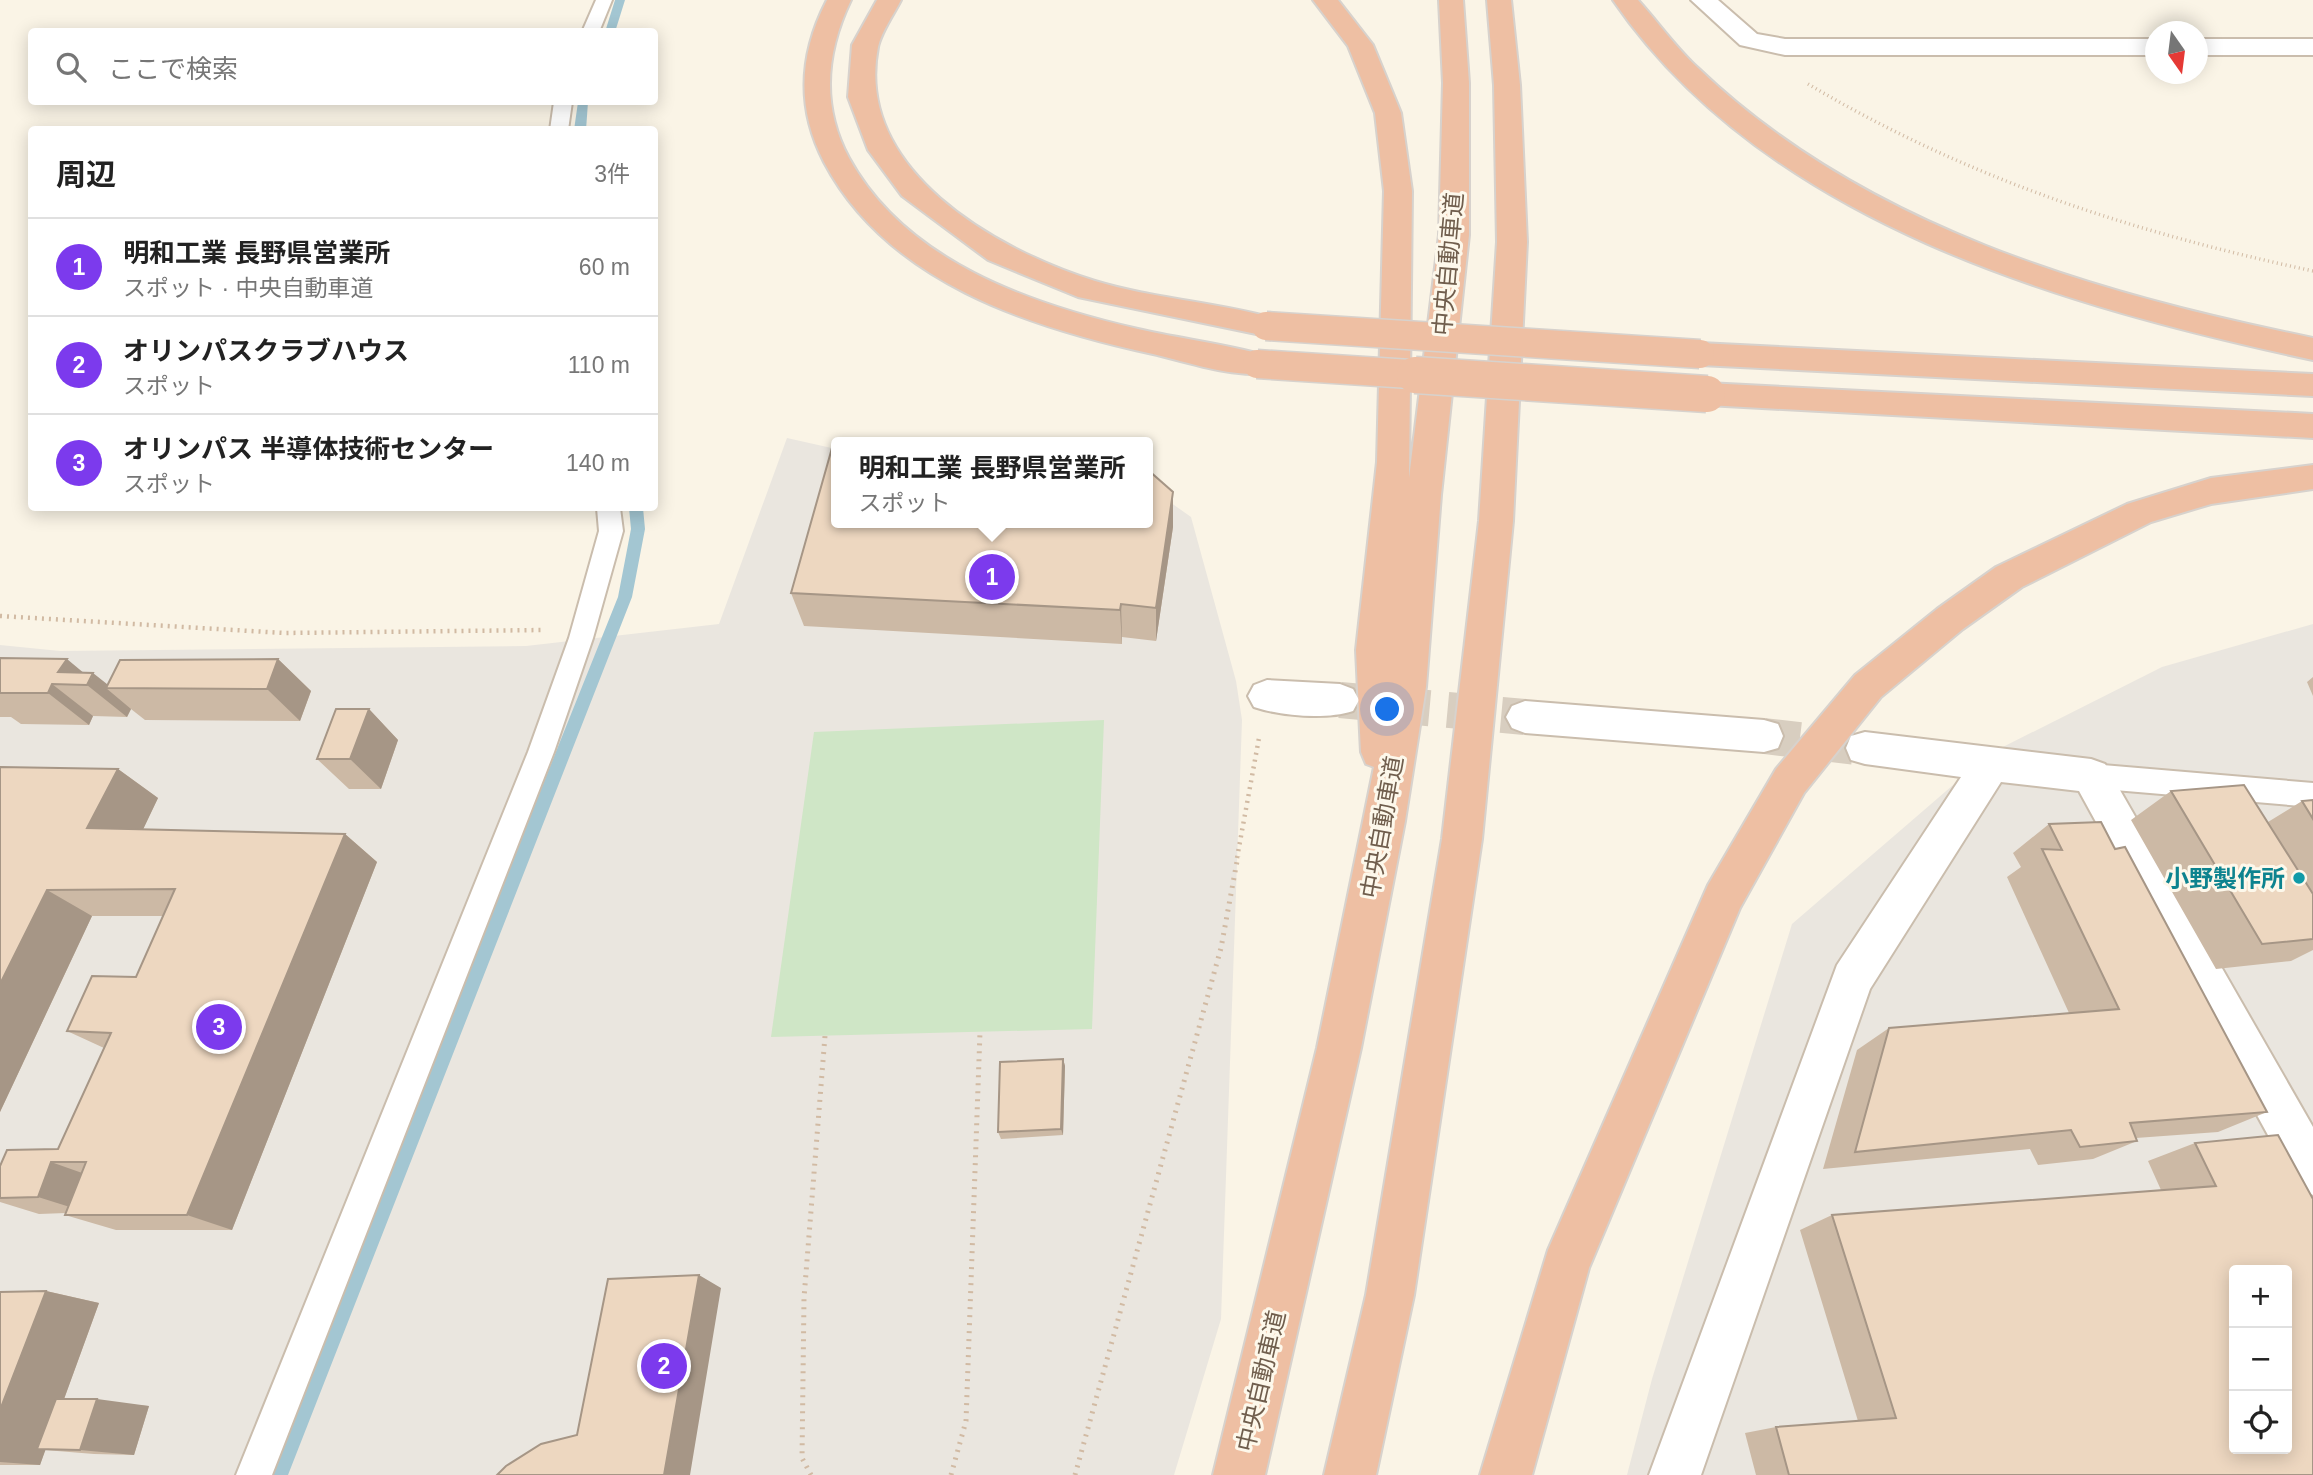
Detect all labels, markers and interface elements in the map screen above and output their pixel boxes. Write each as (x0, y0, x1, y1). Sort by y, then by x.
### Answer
north arrow (2145, 21, 2208, 84)
search box (28, 28, 658, 105)
icon: search (52, 48, 90, 86)
text: ここで検索 (108, 54, 238, 84)
text: 周辺 (56, 158, 116, 191)
text: 3件 (594, 161, 630, 187)
street label: 中央自動車道 (1428, 191, 1468, 337)
text: 明和工業 長野県営業所 (123, 238, 390, 268)
text: 1 (73, 254, 85, 280)
text: 60 m (579, 254, 630, 280)
text: スポット · 中央自動車道 (123, 275, 373, 301)
text: オリンパスクラブハウス (123, 336, 409, 366)
text: 2 (73, 352, 85, 378)
text: 110 m (568, 352, 630, 378)
text: スポット (123, 373, 215, 399)
text: オリンパス 半導体技術センター (123, 434, 494, 464)
popup (831, 437, 1153, 528)
text: 3 (73, 450, 85, 476)
text: 140 m (566, 450, 630, 476)
text: 明和工業 長野県営業所 (858, 453, 1126, 483)
text: スポット (123, 471, 215, 497)
text: スポット (858, 490, 950, 516)
pin: 1 (969, 551, 1015, 603)
your location (1370, 692, 1404, 726)
street label: 中央自動車道 (1356, 754, 1408, 900)
place label: 小野製作所 (2165, 865, 2285, 892)
marker: 小野製作所 (2291, 870, 2307, 886)
pin: 3 (196, 1001, 242, 1053)
map controls (2229, 1265, 2292, 1454)
button: + (2229, 1265, 2292, 1328)
street label: 中央自動車道 (1232, 1308, 1290, 1454)
button: − (2229, 1328, 2292, 1391)
pin: 2 (641, 1340, 687, 1392)
button: locate (2229, 1391, 2292, 1454)

